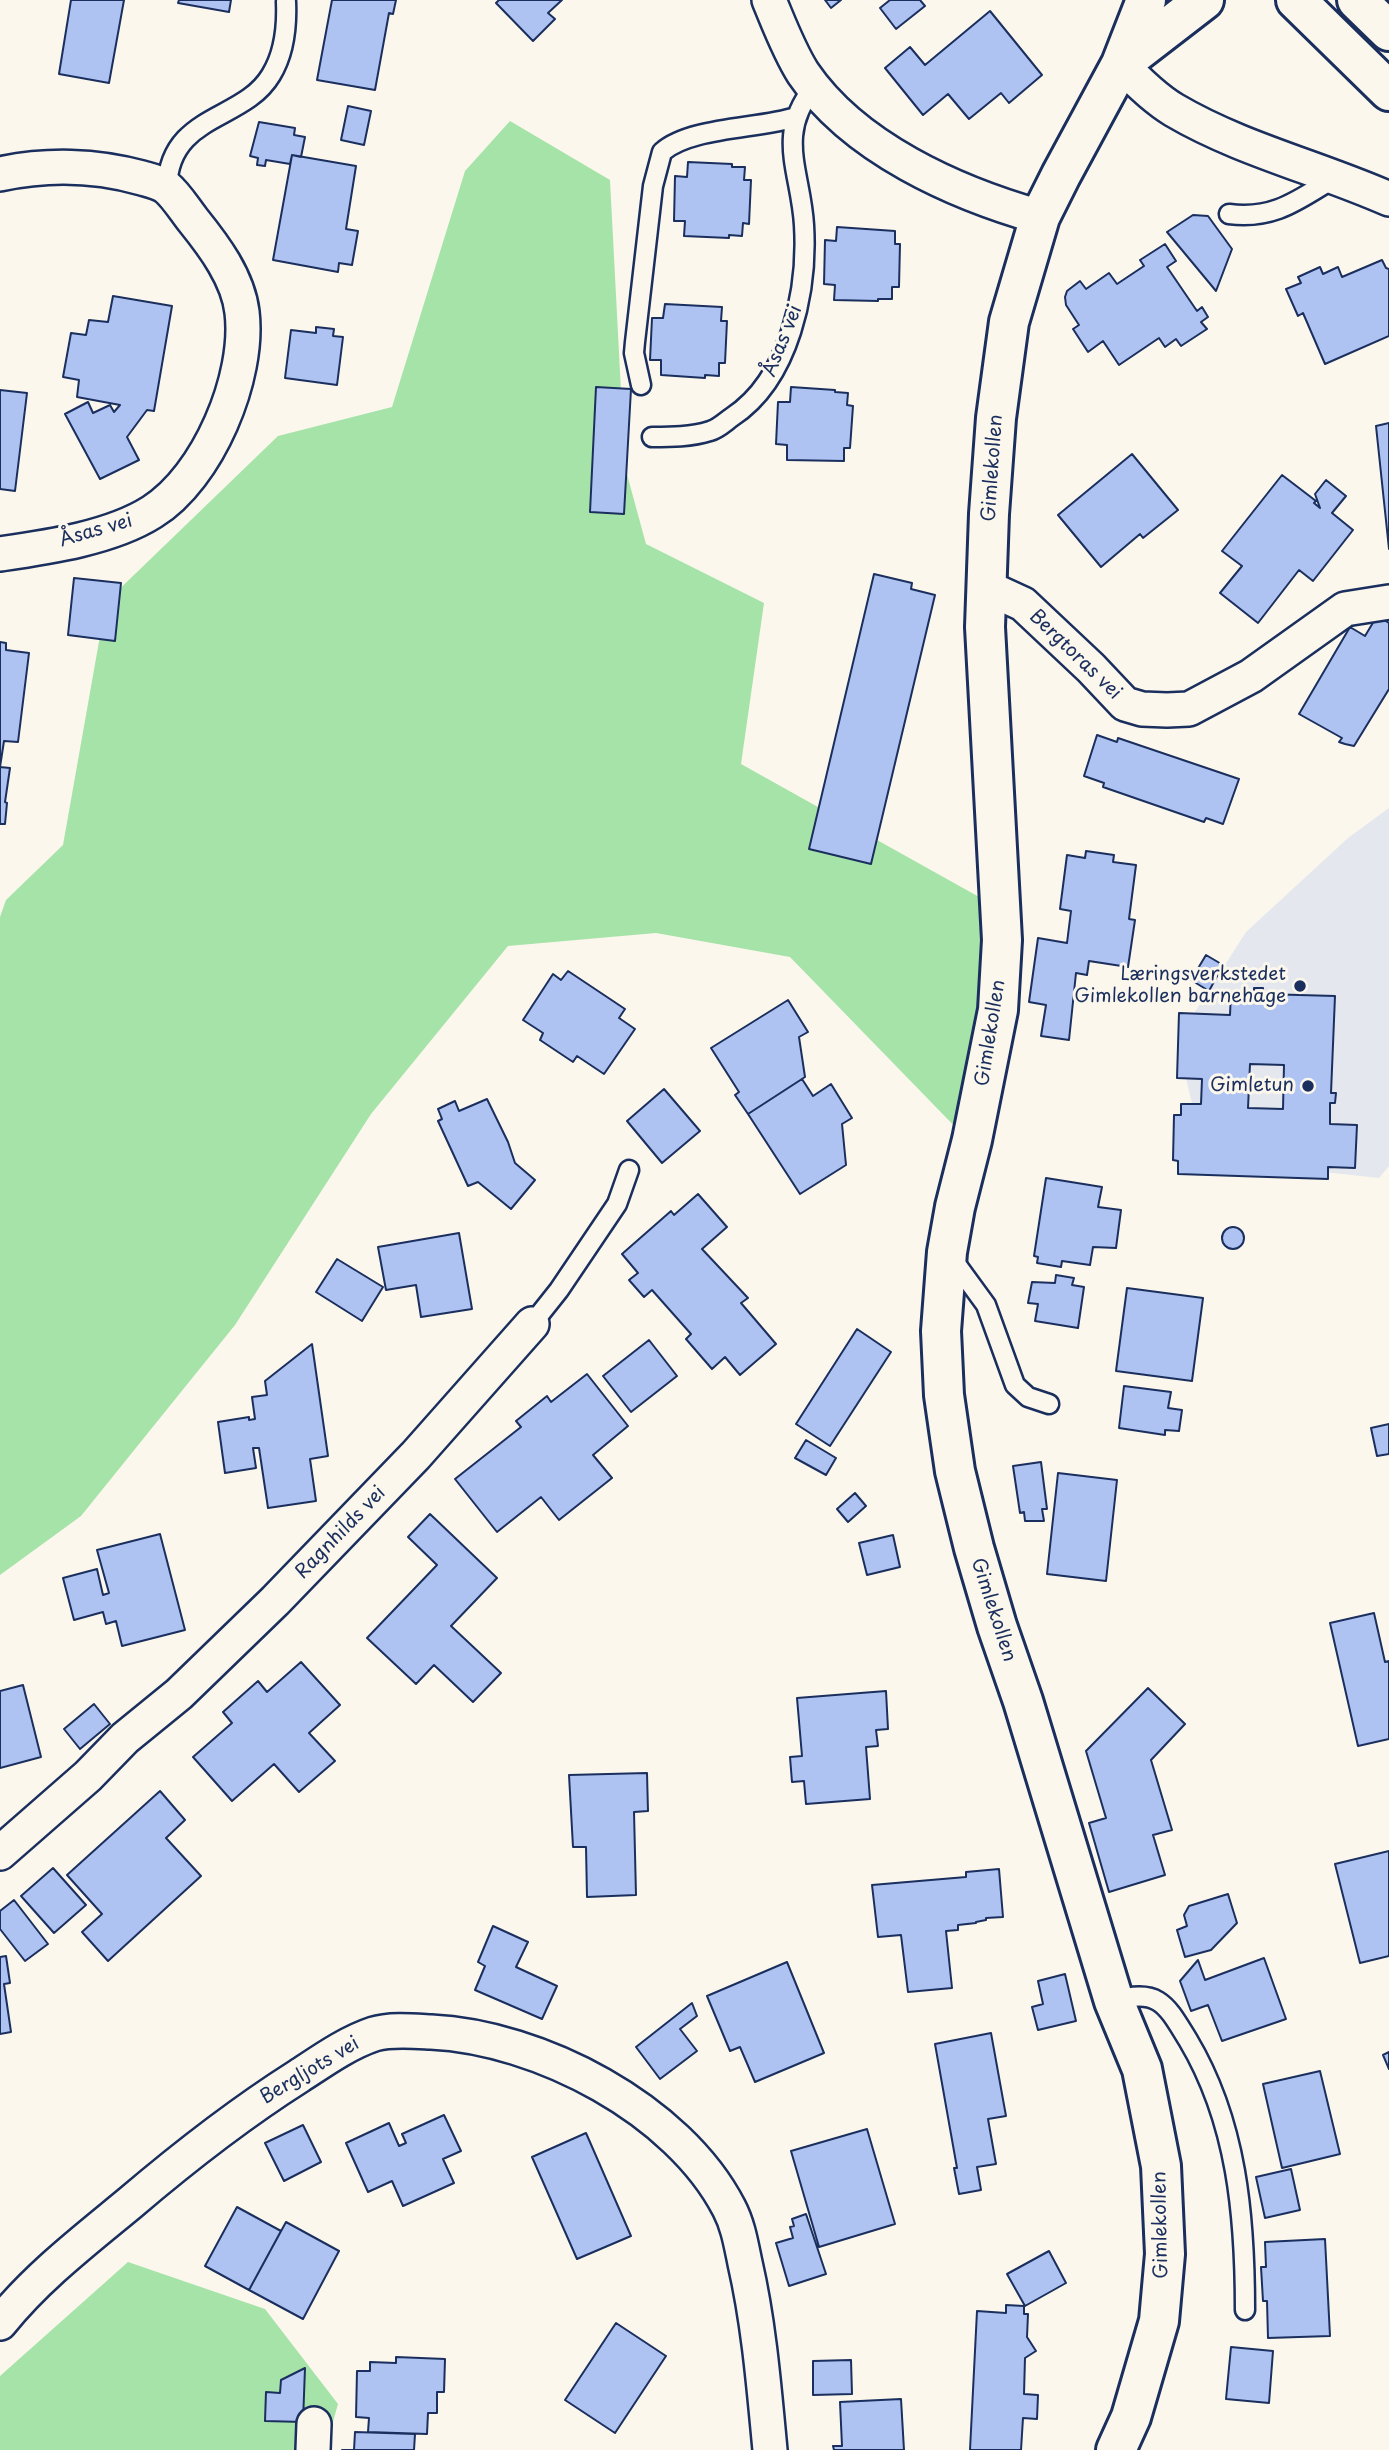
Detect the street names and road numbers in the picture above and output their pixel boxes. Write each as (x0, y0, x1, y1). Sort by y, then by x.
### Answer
street label: Åsas vei (758, 302, 808, 380)
street label: Gimlekollen (978, 414, 1008, 522)
street label: Åsas vei (57, 510, 135, 552)
street label: Bergtoras vei (1024, 605, 1126, 705)
street label: Gimlekollen (971, 978, 1011, 1088)
street label: Ragnhilds vei (291, 1482, 391, 1584)
street label: Gimlekollen (966, 1555, 1020, 1665)
street label: Bergljots vei (256, 2033, 364, 2109)
street label: Gimlekollen (1149, 2171, 1173, 2279)

